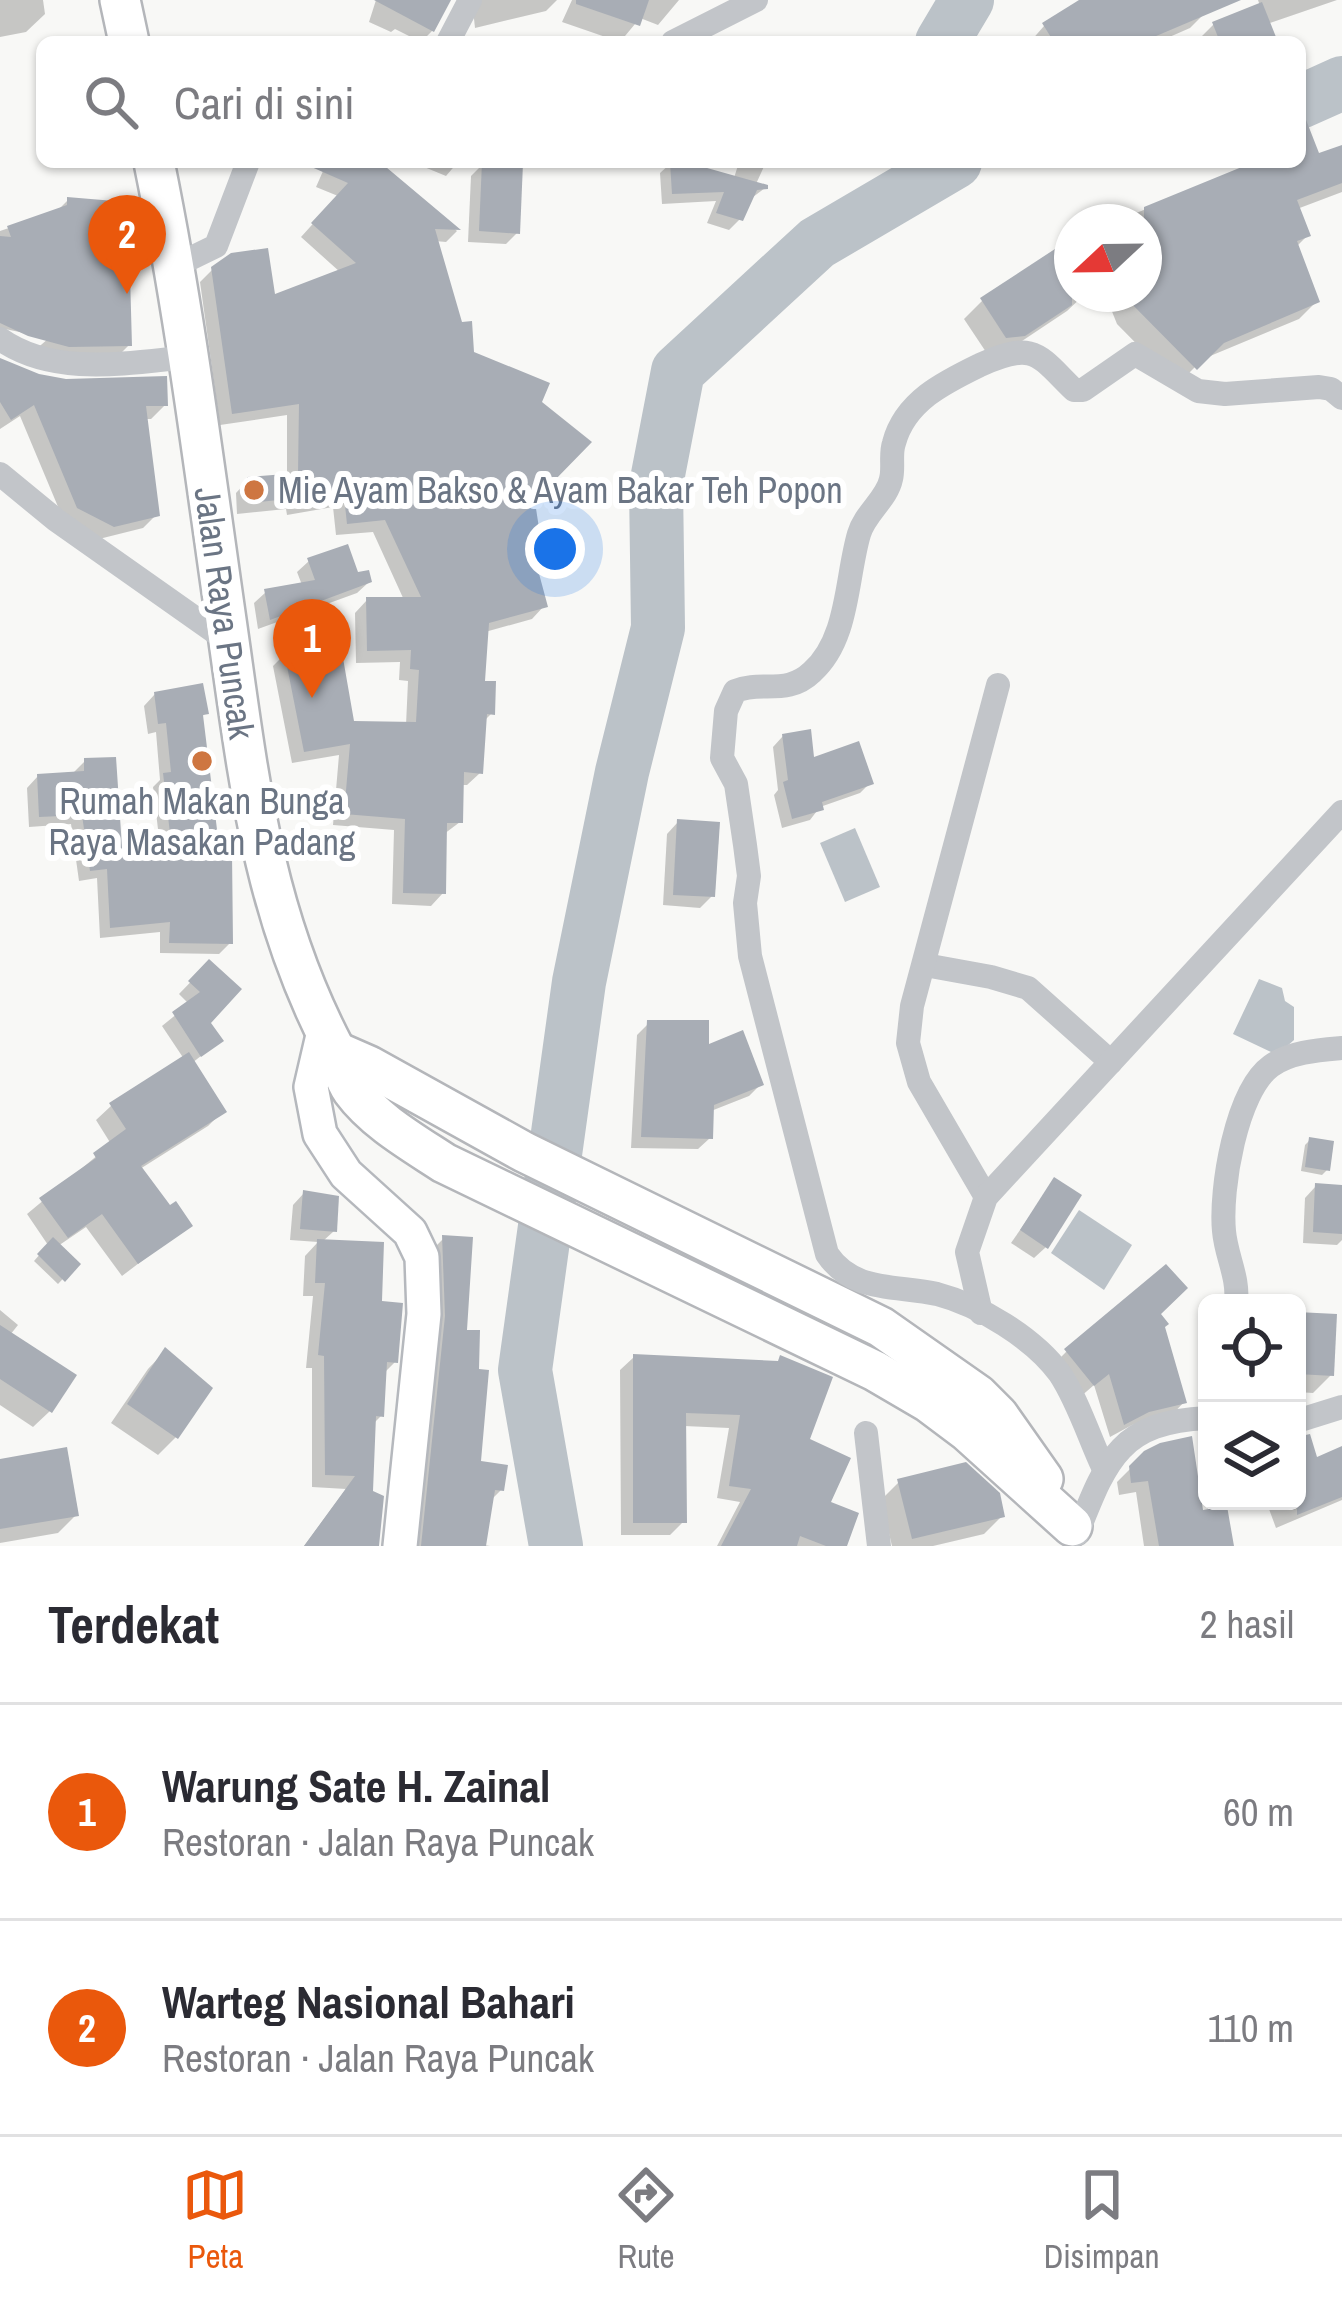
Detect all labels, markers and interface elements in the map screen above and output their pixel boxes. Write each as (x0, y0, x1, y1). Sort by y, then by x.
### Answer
search box (36, 36, 1306, 168)
icon: search (78, 69, 144, 135)
text: Cari di sini (174, 72, 355, 133)
pin: 2 (88, 195, 166, 294)
north arrow (1054, 204, 1162, 312)
place label: Mie Ayam Bakso & Ayam Bakar Teh Popon (278, 466, 843, 514)
marker: Mie Ayam Bakso & Ayam Bakar Teh Popon (241, 477, 267, 503)
street label: Jalan Raya Puncak (184, 484, 266, 743)
your location (525, 519, 585, 579)
pin: 1 (273, 599, 351, 698)
marker: Rumah Makan Bunga Raya Masakan Padang (189, 748, 215, 774)
place label: Rumah Makan Bunga Raya Masakan Padang (49, 777, 356, 866)
map controls (1198, 1294, 1306, 1510)
button: locate (1198, 1294, 1306, 1402)
button: layers (1198, 1402, 1306, 1510)
text: Terdekat (48, 1590, 219, 1659)
text: 2 hasil (1200, 1598, 1294, 1650)
text: Warung Sate H. Zainal (162, 1755, 550, 1816)
text: 1 (78, 1786, 96, 1838)
text: 60 m (1223, 1786, 1294, 1838)
text: Restoran · Jalan Raya Puncak (162, 1816, 594, 1868)
text: Warteg Nasional Bahari (162, 1971, 575, 2032)
text: 2 (78, 2002, 96, 2054)
text: 110 m (1207, 2002, 1294, 2054)
text: Restoran · Jalan Raya Puncak (162, 2032, 594, 2084)
tab: Peta (182, 2162, 248, 2278)
tab: Rute (613, 2162, 679, 2278)
tab: Disimpan (1044, 2162, 1160, 2278)

